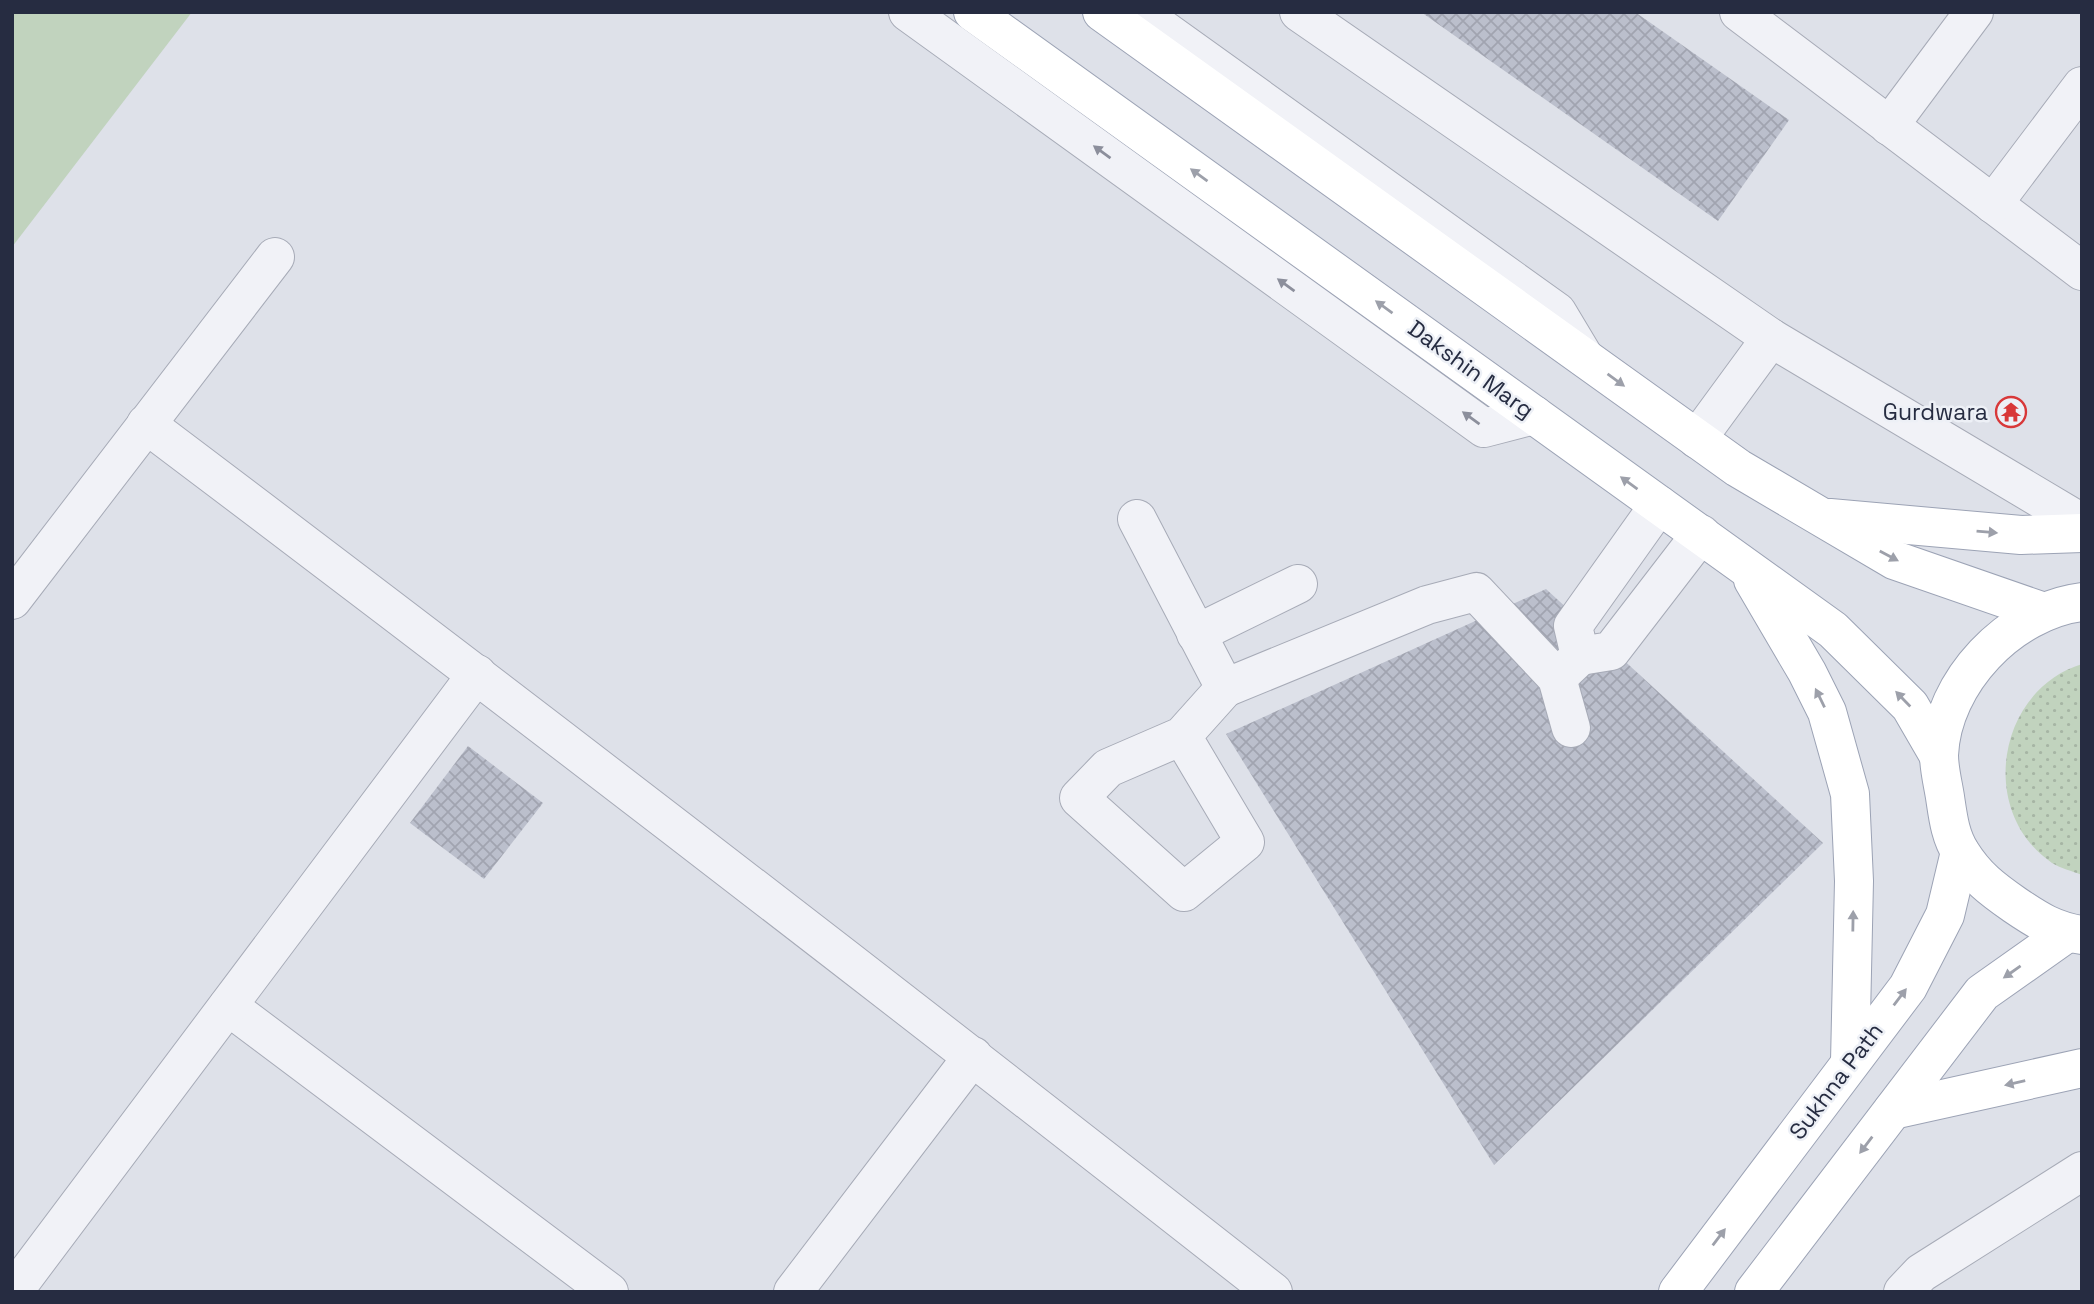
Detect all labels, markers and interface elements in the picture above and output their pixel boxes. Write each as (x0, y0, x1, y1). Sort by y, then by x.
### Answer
one-way arrow (1092, 145, 1111, 159)
one-way arrow (1190, 168, 1208, 182)
one-way arrow (1277, 278, 1295, 292)
one-way arrow (1375, 301, 1393, 315)
street label: Dakshin Marg (1402, 313, 1540, 425)
one-way arrow (1607, 373, 1625, 387)
temple icon: Gurdwara (1994, 395, 2028, 429)
place label: Gurdwara (1883, 397, 1988, 427)
one-way arrow (1461, 411, 1480, 425)
one-way arrow (1620, 476, 1638, 490)
one-way arrow (1976, 527, 1998, 538)
one-way arrow (1879, 550, 1899, 562)
one-way arrow (1815, 688, 1826, 708)
one-way arrow (1895, 690, 1911, 708)
one-way arrow (1847, 909, 1859, 931)
one-way arrow (2003, 965, 2021, 979)
one-way arrow (1893, 987, 1907, 1006)
street label: Sukhna Path (1782, 1017, 1890, 1145)
one-way arrow (2004, 1077, 2026, 1088)
one-way arrow (1859, 1136, 1874, 1154)
one-way arrow (1712, 1228, 1726, 1246)

